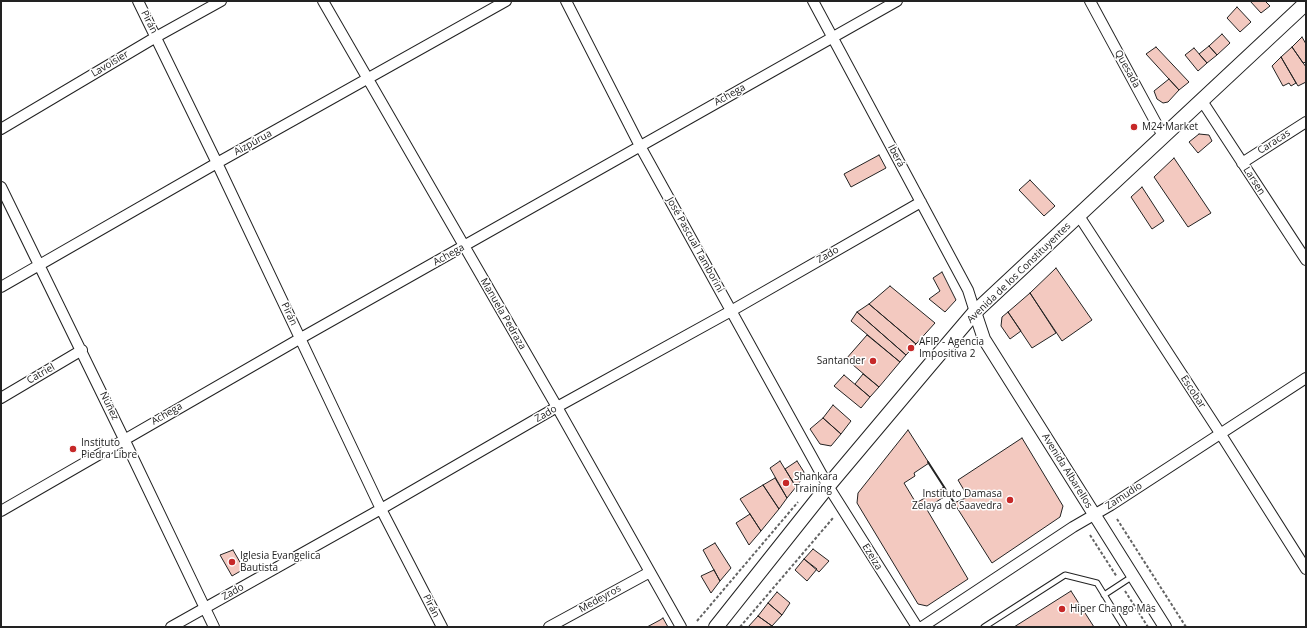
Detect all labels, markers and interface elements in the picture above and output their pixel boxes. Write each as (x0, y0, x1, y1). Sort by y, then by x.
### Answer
street label: Pirán (138, 8, 160, 36)
street label: Lavoisier (89, 48, 131, 80)
street label: Quesada (1112, 48, 1142, 90)
street label: Achega (712, 82, 748, 108)
place label: M24 Market (1142, 121, 1198, 133)
marker: M24 Market (1129, 122, 1139, 132)
street label: Caracas (1255, 127, 1293, 157)
street label: Aizpúrua (232, 128, 274, 158)
street label: Iberá (885, 143, 907, 169)
street label: Larsen (1240, 165, 1268, 197)
street label: José Pascual Tamborini (664, 195, 726, 295)
street label: Avenida de los Constituyentes (965, 220, 1073, 326)
street label: Achega (431, 242, 467, 268)
street label: Zado (815, 244, 841, 266)
street label: Manuela Pedraza (478, 276, 528, 352)
street label: Pirán (278, 300, 300, 328)
place label: AFIP - Agencia Impositiva 2 (919, 336, 984, 360)
marker: AFIP - Agencia Impositiva 2 (906, 343, 916, 353)
place label: Santander (817, 355, 865, 367)
marker: Santander (868, 356, 878, 366)
street label: Catriel (25, 361, 57, 387)
street label: Escobar (1178, 373, 1208, 411)
street label: Núñez (97, 390, 121, 422)
street label: Achega (149, 400, 185, 428)
street label: Zado (533, 403, 559, 425)
street label: Avenida Albarellos (1039, 431, 1095, 511)
place label: Instituto Piedra Libre (81, 437, 137, 460)
marker: Instituto Piedra Libre (68, 444, 78, 454)
place label: Shankara Training (794, 471, 838, 494)
marker: Shankara Training (781, 478, 791, 488)
street label: Zamudio (1103, 480, 1145, 512)
place label: Instituto Damasa Zelaya de Saavedra (912, 488, 1002, 512)
marker: Instituto Damasa Zelaya de Saavedra (1005, 495, 1015, 505)
street label: Ezeiza (859, 542, 885, 572)
place label: Iglesia Evangelica Bautista (240, 550, 320, 574)
marker: Iglesia Evangelica Bautista (227, 557, 237, 567)
street label: Zado (220, 581, 246, 603)
street label: Medeyros (577, 583, 623, 615)
street label: Pirán (420, 592, 442, 620)
place label: Hiper Chango Mâs (1070, 603, 1156, 615)
marker: Hiper Chango Mâs (1057, 604, 1067, 614)

